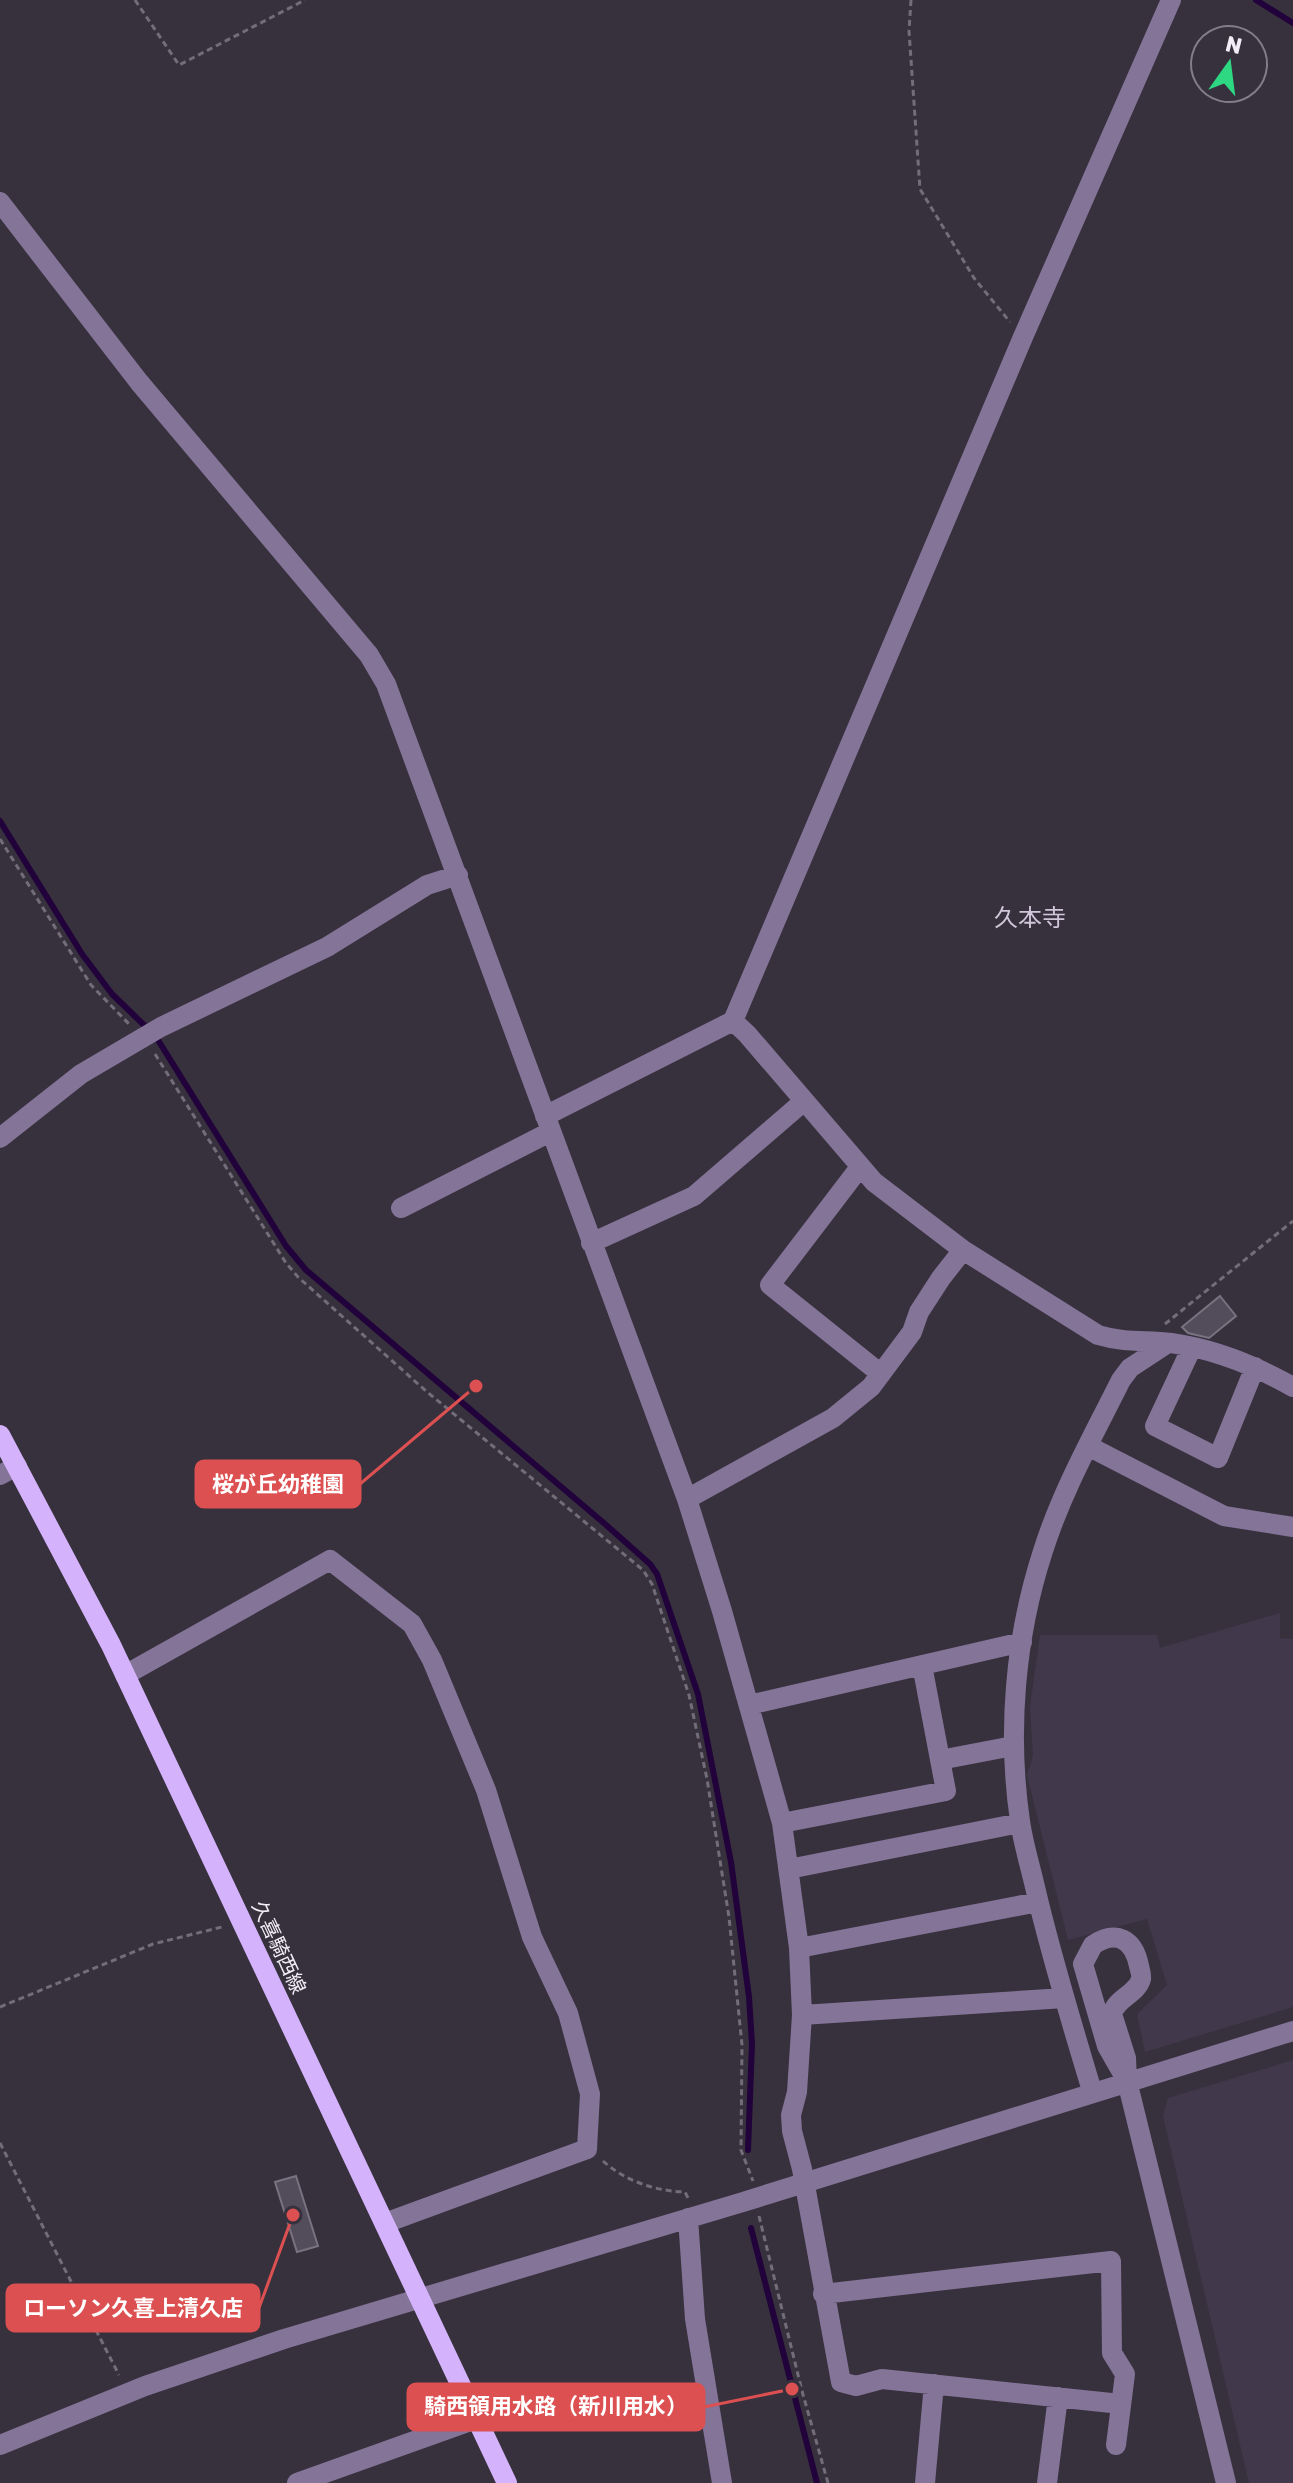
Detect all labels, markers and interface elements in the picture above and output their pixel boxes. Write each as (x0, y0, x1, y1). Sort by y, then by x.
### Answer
north arrow (1189, 24, 1269, 104)
text: N (1223, 30, 1245, 60)
district label: 久本寺 (994, 904, 1066, 932)
callout: 桜が丘幼稚園 (196, 1461, 360, 1507)
text: 桜が丘幼稚園 (212, 1471, 344, 1498)
street label: 久喜騎西線 (247, 1897, 311, 1997)
callout: ローソン久喜上清久店 (7, 2285, 259, 2331)
text: ローソン久喜上清久店 (23, 2295, 243, 2322)
callout: 騎西領用水路（新川用水） (408, 2384, 704, 2430)
text: 騎西領用水路（新川用水） (424, 2393, 688, 2420)

